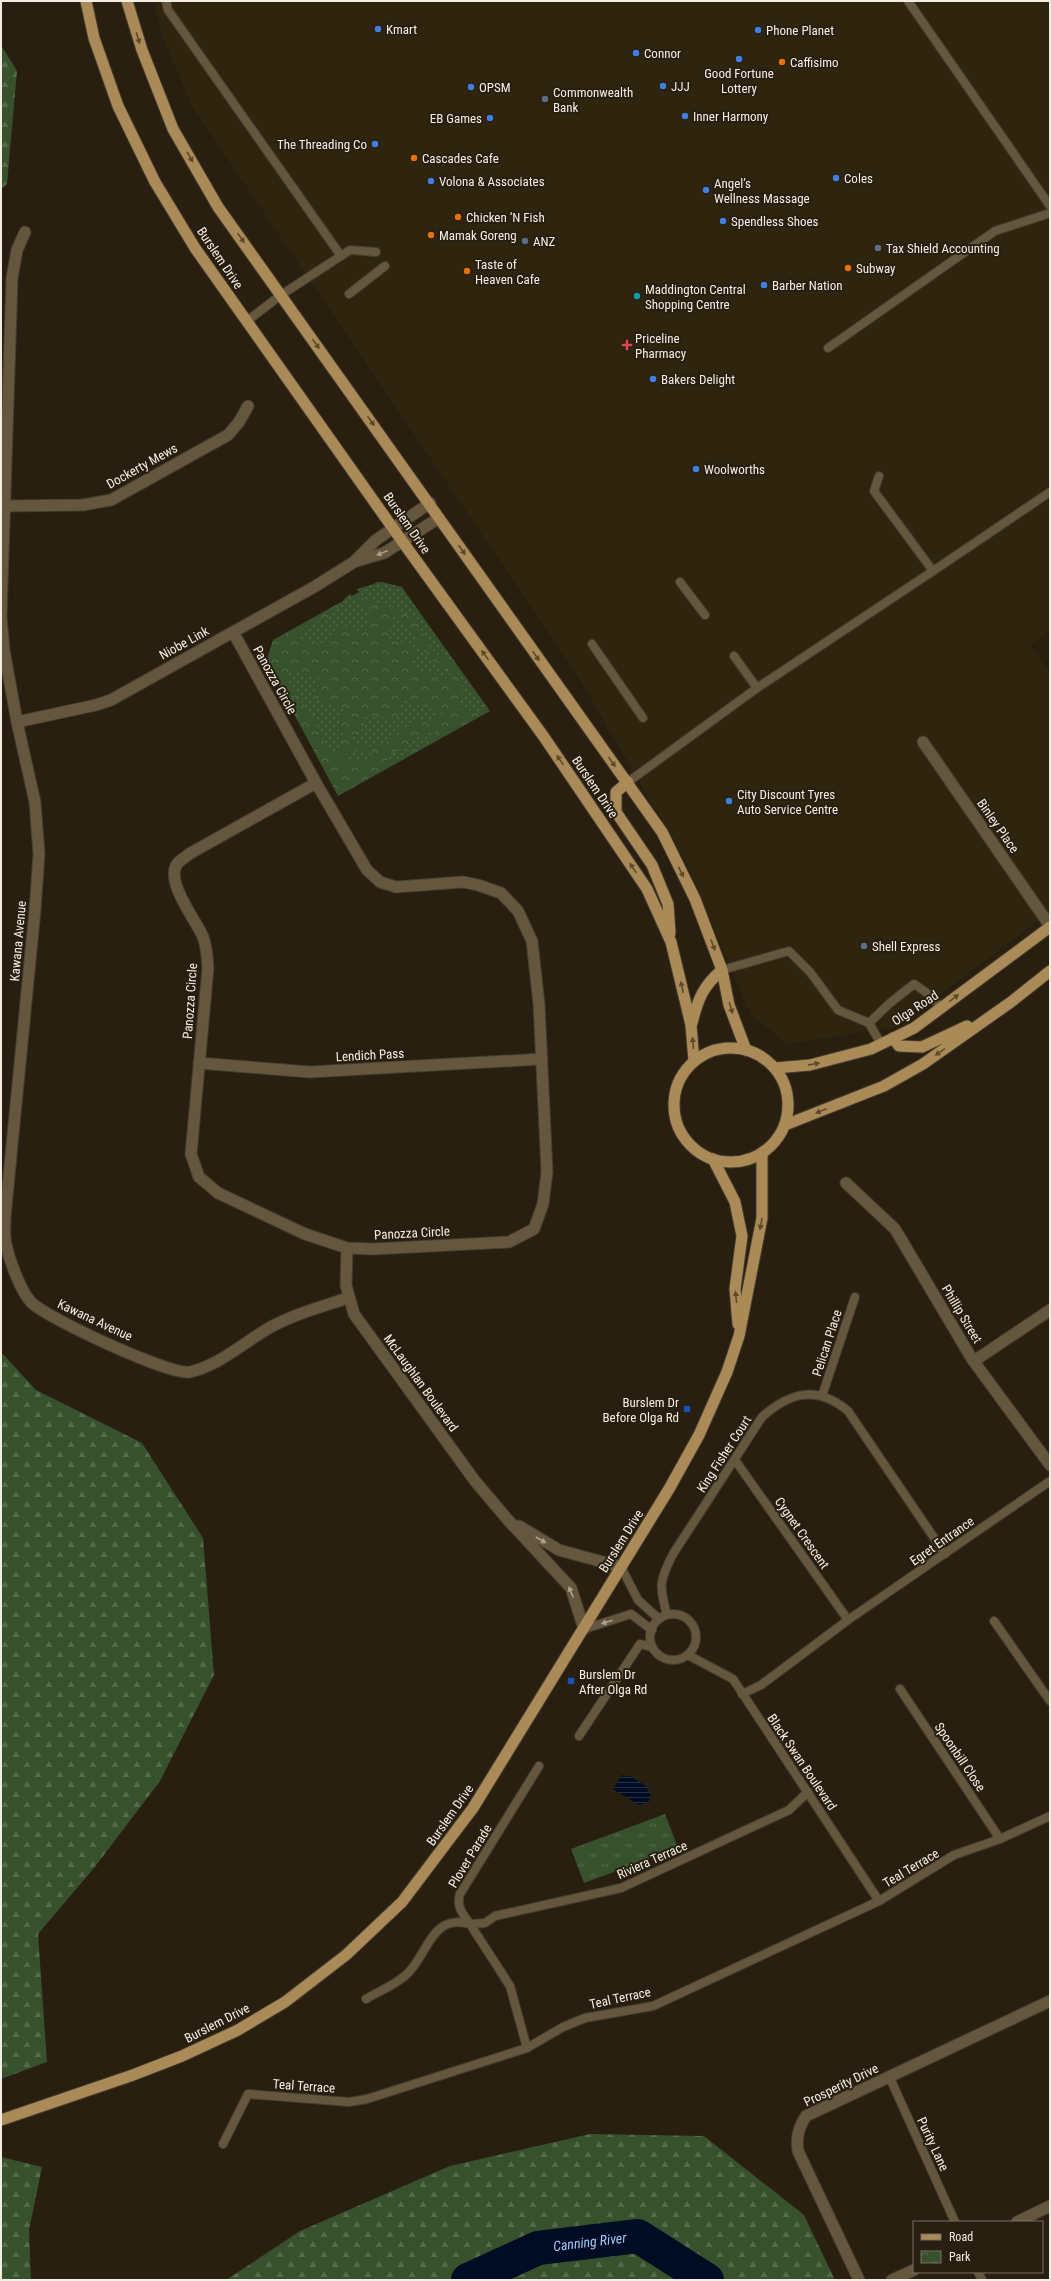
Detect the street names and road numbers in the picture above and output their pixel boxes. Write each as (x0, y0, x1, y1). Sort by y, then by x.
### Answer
street label: Burslem Drive (194, 224, 246, 292)
street label: Dockerty Mews (104, 440, 180, 492)
street label: Burslem Drive (380, 490, 434, 556)
street label: Niobe Link (157, 623, 212, 663)
street label: Panozza Circle (250, 643, 300, 717)
street label: Burslem Drive (569, 753, 621, 821)
street label: Binley Place (974, 796, 1022, 856)
street label: Kawana Avenue (7, 900, 29, 982)
street label: Panozza Circle (180, 963, 200, 1039)
street label: Olga Road (889, 987, 941, 1029)
street label: Lendich Pass (335, 1046, 405, 1064)
street label: Panozza Circle (374, 1224, 450, 1242)
street label: Phillip Street (939, 1282, 985, 1346)
street label: Kawana Avenue (55, 1296, 135, 1344)
street label: Pelican Place (809, 1308, 845, 1378)
street label: McLaughlan Boulevard (381, 1331, 461, 1435)
street label: King Fisher Court (694, 1413, 754, 1495)
street label: Cygnet Crescent (772, 1494, 832, 1572)
street label: Burslem Drive (596, 1507, 646, 1575)
street label: Egret Entrance (907, 1514, 977, 1568)
street label: Black Swan Boulevard (764, 1711, 840, 1813)
street label: Spoonbill Close (931, 1720, 989, 1794)
street label: Burslem Drive (423, 1782, 477, 1848)
street label: Plover Parade (445, 1822, 495, 1890)
street label: Riviera Terrace (614, 1838, 690, 1882)
street label: Teal Terrace (880, 1846, 942, 1890)
street label: Teal Terrace (588, 1984, 652, 2012)
street label: Burslem Drive (182, 2000, 252, 2046)
street label: Prosperity Drive (801, 2060, 881, 2110)
street label: Teal Terrace (272, 2076, 336, 2096)
street label: Purity Lane (914, 2115, 952, 2173)

